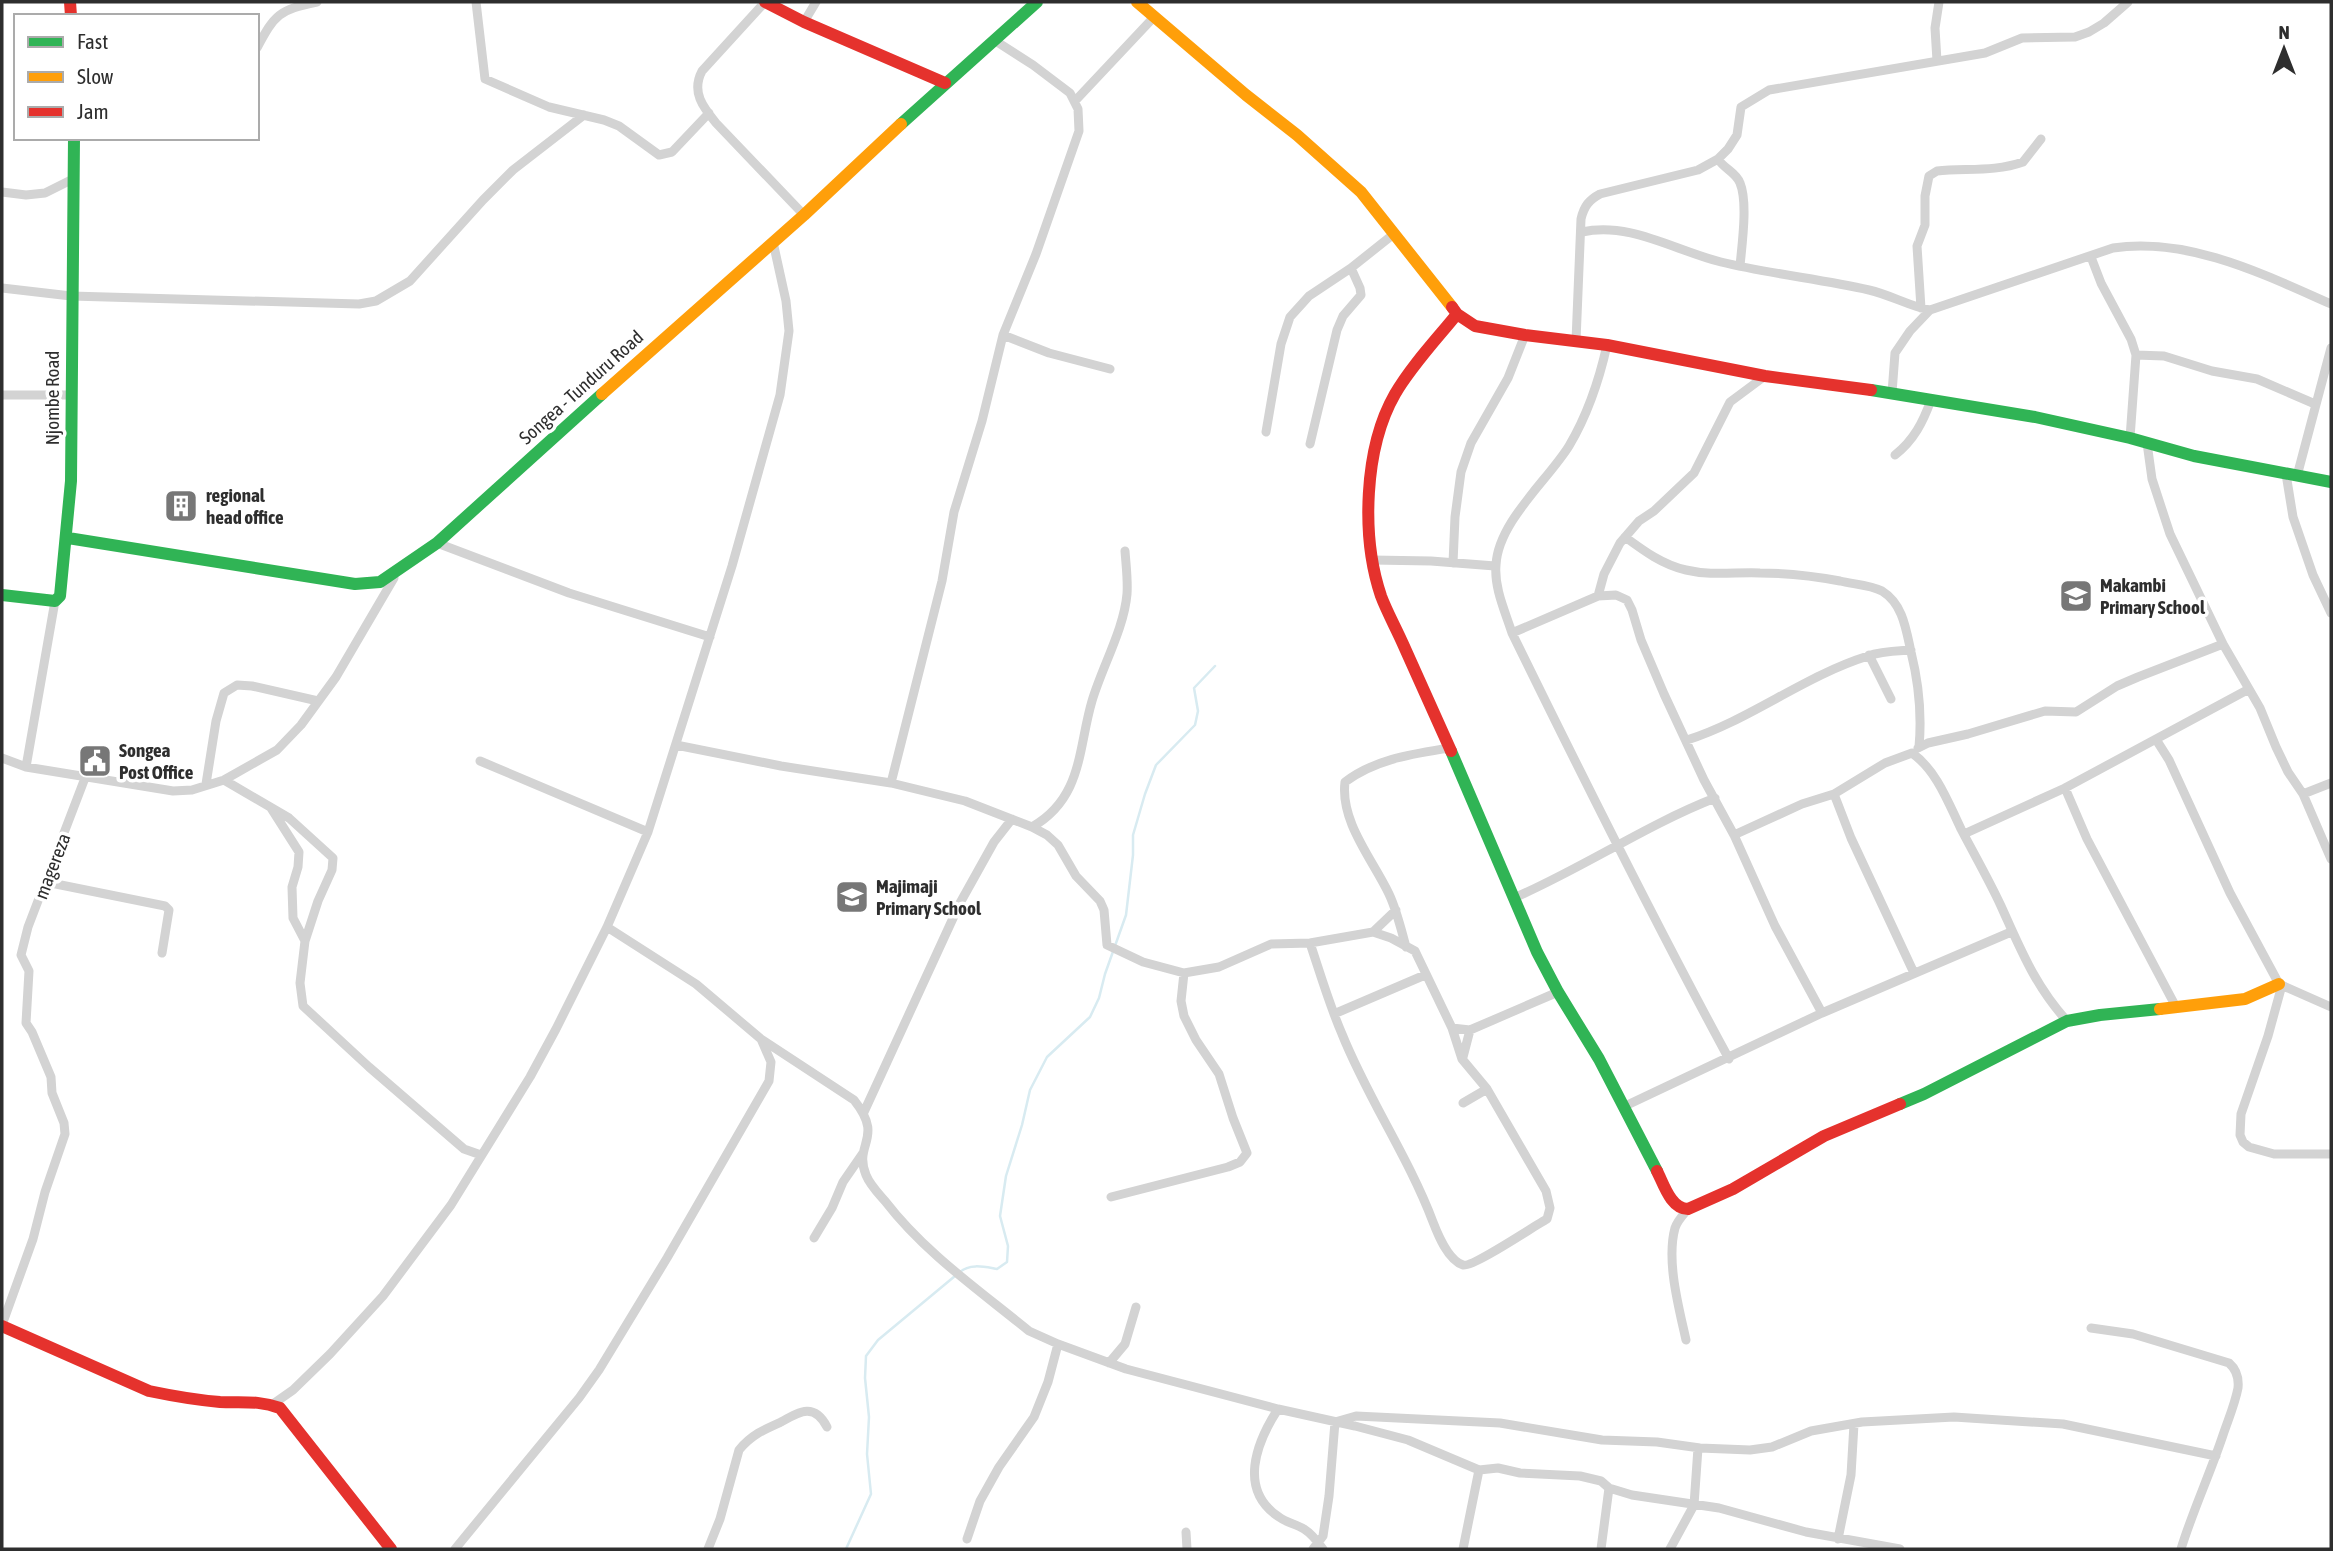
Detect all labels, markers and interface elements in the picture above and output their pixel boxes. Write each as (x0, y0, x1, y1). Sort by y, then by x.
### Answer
legend (14, 14, 259, 140)
north arrow (2249, 14, 2319, 84)
text: N (2278, 21, 2290, 43)
text: Fast (77, 29, 108, 53)
text: Slow (77, 64, 114, 88)
text: Jam (77, 99, 109, 123)
street label: Songea - Tunduru Road (515, 326, 647, 448)
street label: Njombe Road (41, 351, 63, 445)
place label: regional head office (206, 484, 284, 528)
building icon: regional head office (162, 487, 200, 525)
place label: Makambi Primary School (2100, 574, 2206, 618)
school or university icon: Makambi Primary School (2057, 577, 2095, 615)
place label: Songea Post Office (119, 739, 194, 783)
public building icon: Songea Post Office (76, 742, 114, 780)
street label: magereza (29, 830, 75, 902)
place label: Majimaji Primary School (876, 875, 982, 919)
school or university icon: Majimaji Primary School (833, 878, 871, 916)

